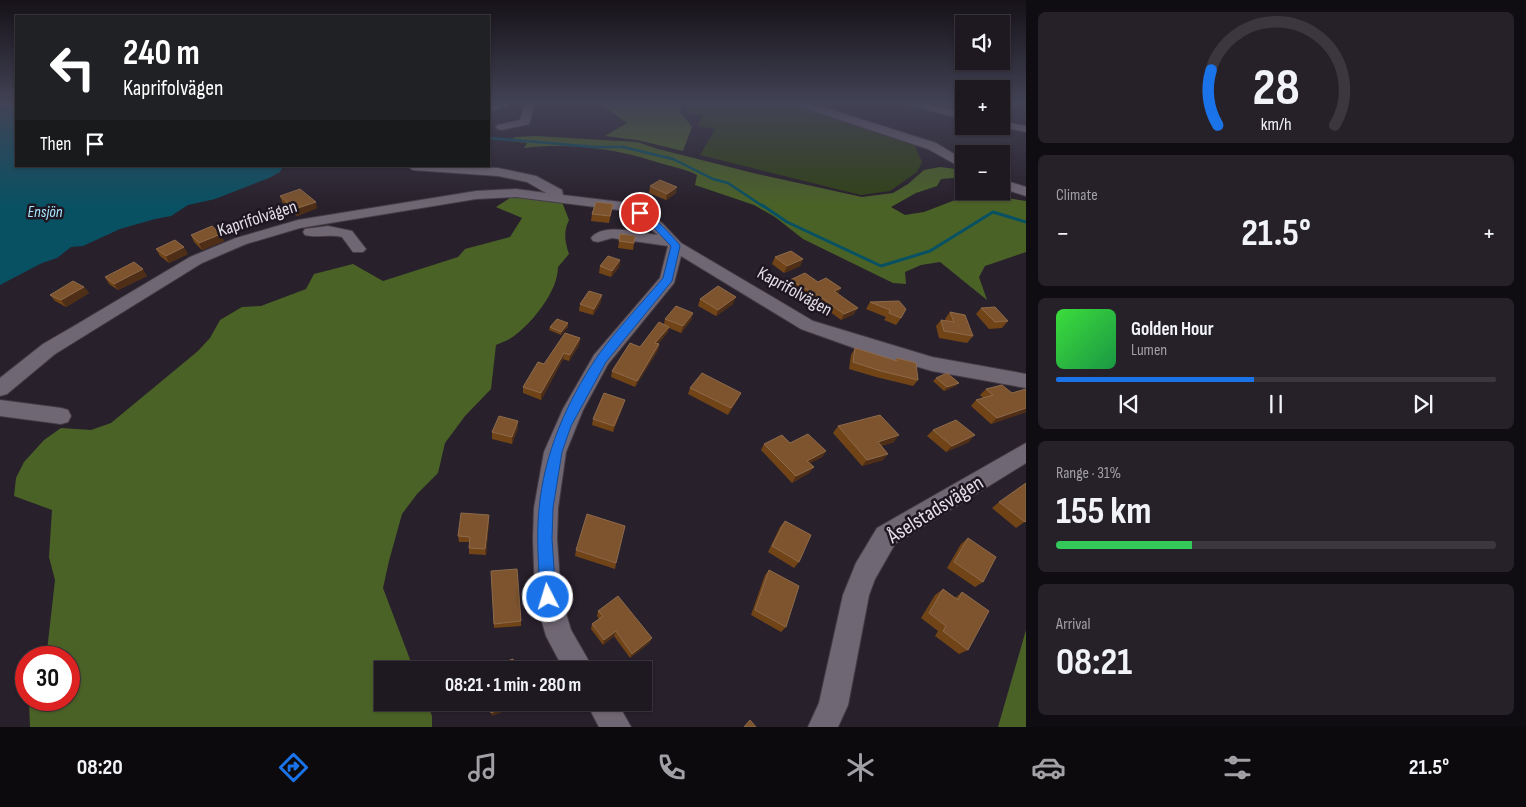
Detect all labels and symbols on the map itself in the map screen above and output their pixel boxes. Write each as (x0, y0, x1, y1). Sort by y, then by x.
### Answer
pin (619, 192, 661, 234)
street label: Kaprifolvägen (215, 196, 300, 241)
water label: Ensjön (28, 203, 63, 222)
street label: Kaprifolvägen (754, 262, 836, 321)
street label: Åselstadsvägen (882, 470, 988, 549)
position arrow (521, 570, 573, 622)
speed limit sign: 30 (15, 646, 80, 711)

